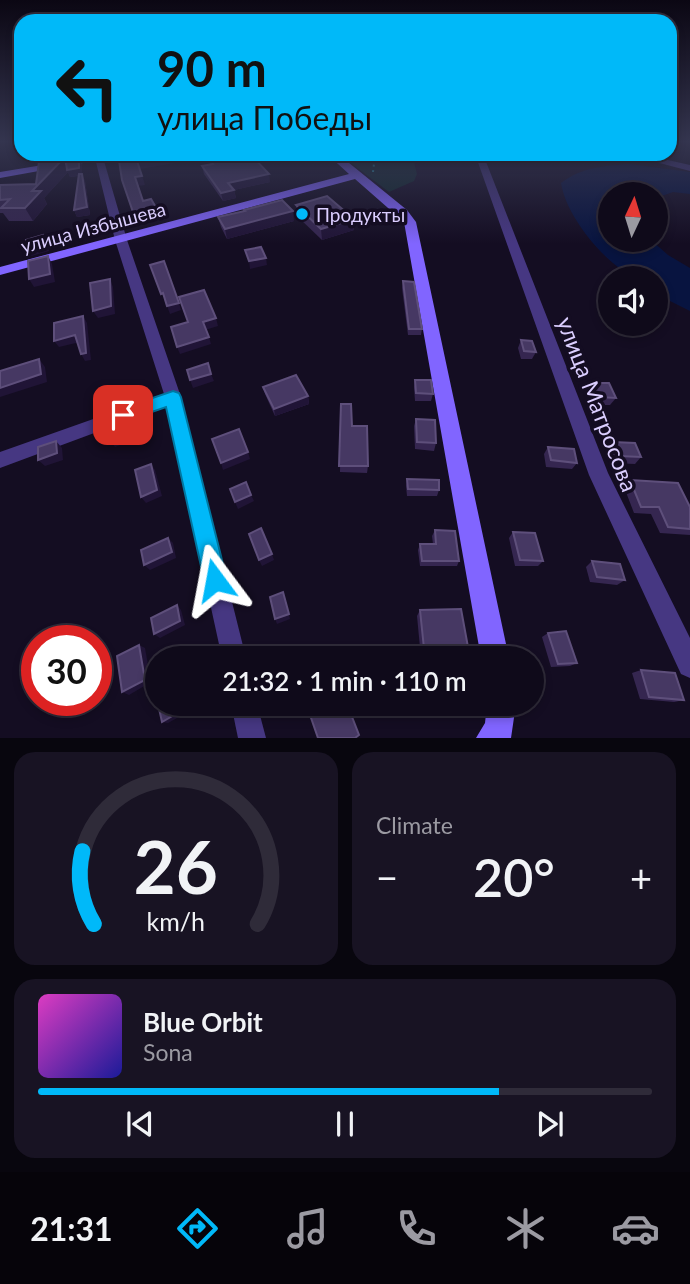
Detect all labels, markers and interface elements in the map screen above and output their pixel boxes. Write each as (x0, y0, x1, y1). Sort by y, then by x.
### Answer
text: 90 m (157, 39, 267, 97)
icon: left (42, 42, 133, 133)
text: улица Победы (157, 98, 372, 137)
north arrow (598, 182, 668, 252)
map controls (598, 182, 668, 336)
street label: улица Избышева (18, 197, 168, 257)
place label: Продукты (316, 203, 405, 226)
marker: Продукты (294, 206, 310, 222)
button: sound (598, 266, 668, 336)
street label: улица Матросова (552, 313, 644, 495)
pin (93, 385, 153, 445)
icon: arrive (104, 396, 142, 434)
position arrow (178, 543, 252, 617)
speed limit sign: 30 (21, 625, 112, 716)
text: 21:32 · 1 min · 110 m (222, 665, 467, 697)
text: Climate (376, 811, 453, 839)
text: 26 (134, 823, 218, 911)
text: 20° (473, 846, 555, 908)
text: − (376, 854, 398, 900)
text: + (630, 854, 652, 900)
text: km/h (147, 906, 205, 936)
text: Blue Orbit (143, 1006, 263, 1038)
text: Sona (143, 1038, 193, 1066)
icon: previous (121, 1105, 159, 1143)
icon: pause (326, 1105, 364, 1143)
icon: next (531, 1105, 569, 1143)
icon: directions (173, 1204, 222, 1253)
icon: music (283, 1204, 332, 1253)
icon: phone (392, 1204, 441, 1253)
icon: climate (501, 1204, 550, 1253)
icon: car (611, 1204, 660, 1253)
text: 21:31 (30, 1209, 113, 1248)

